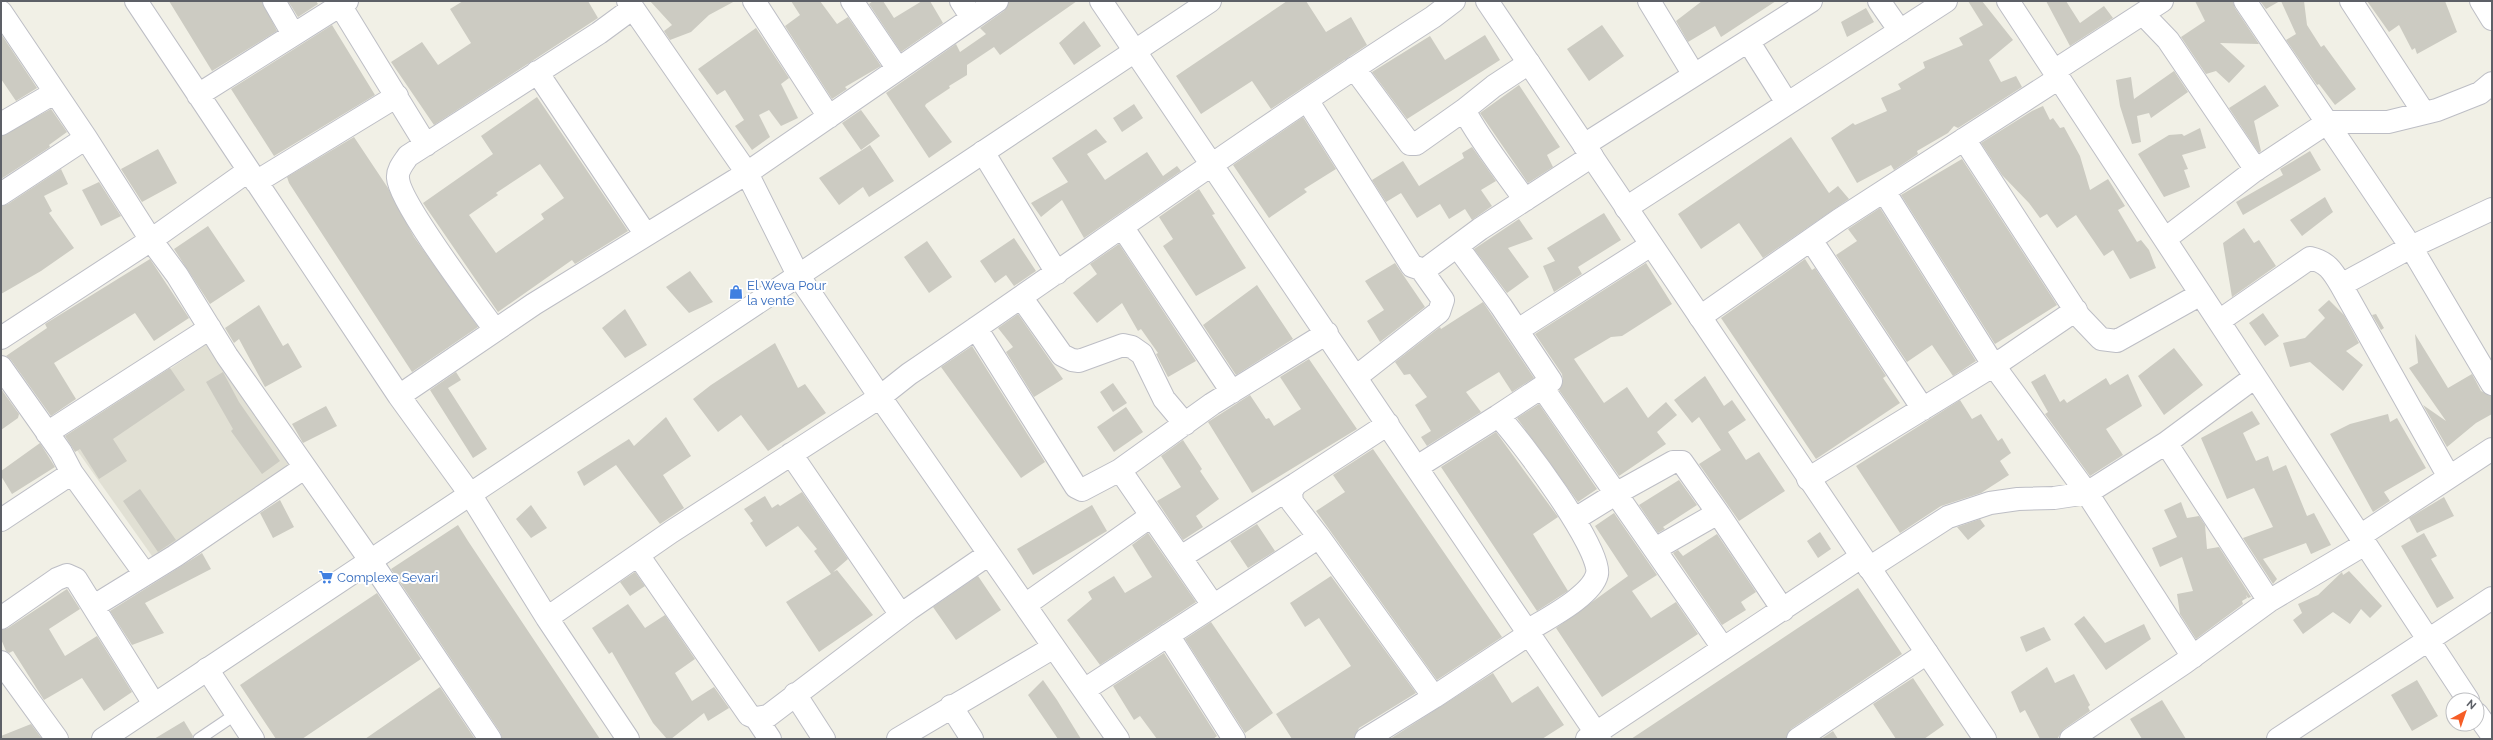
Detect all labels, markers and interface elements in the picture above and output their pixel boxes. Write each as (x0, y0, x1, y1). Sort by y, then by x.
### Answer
place label: El Weva Pour la vente (747, 278, 827, 308)
shop icon: El Weva Pour la vente (728, 284, 744, 300)
supermarket icon: Complexe Sevari (318, 569, 334, 585)
place label: Complexe Sevari (337, 570, 438, 585)
north arrow (2445, 692, 2485, 732)
text: N (2464, 697, 2479, 712)

